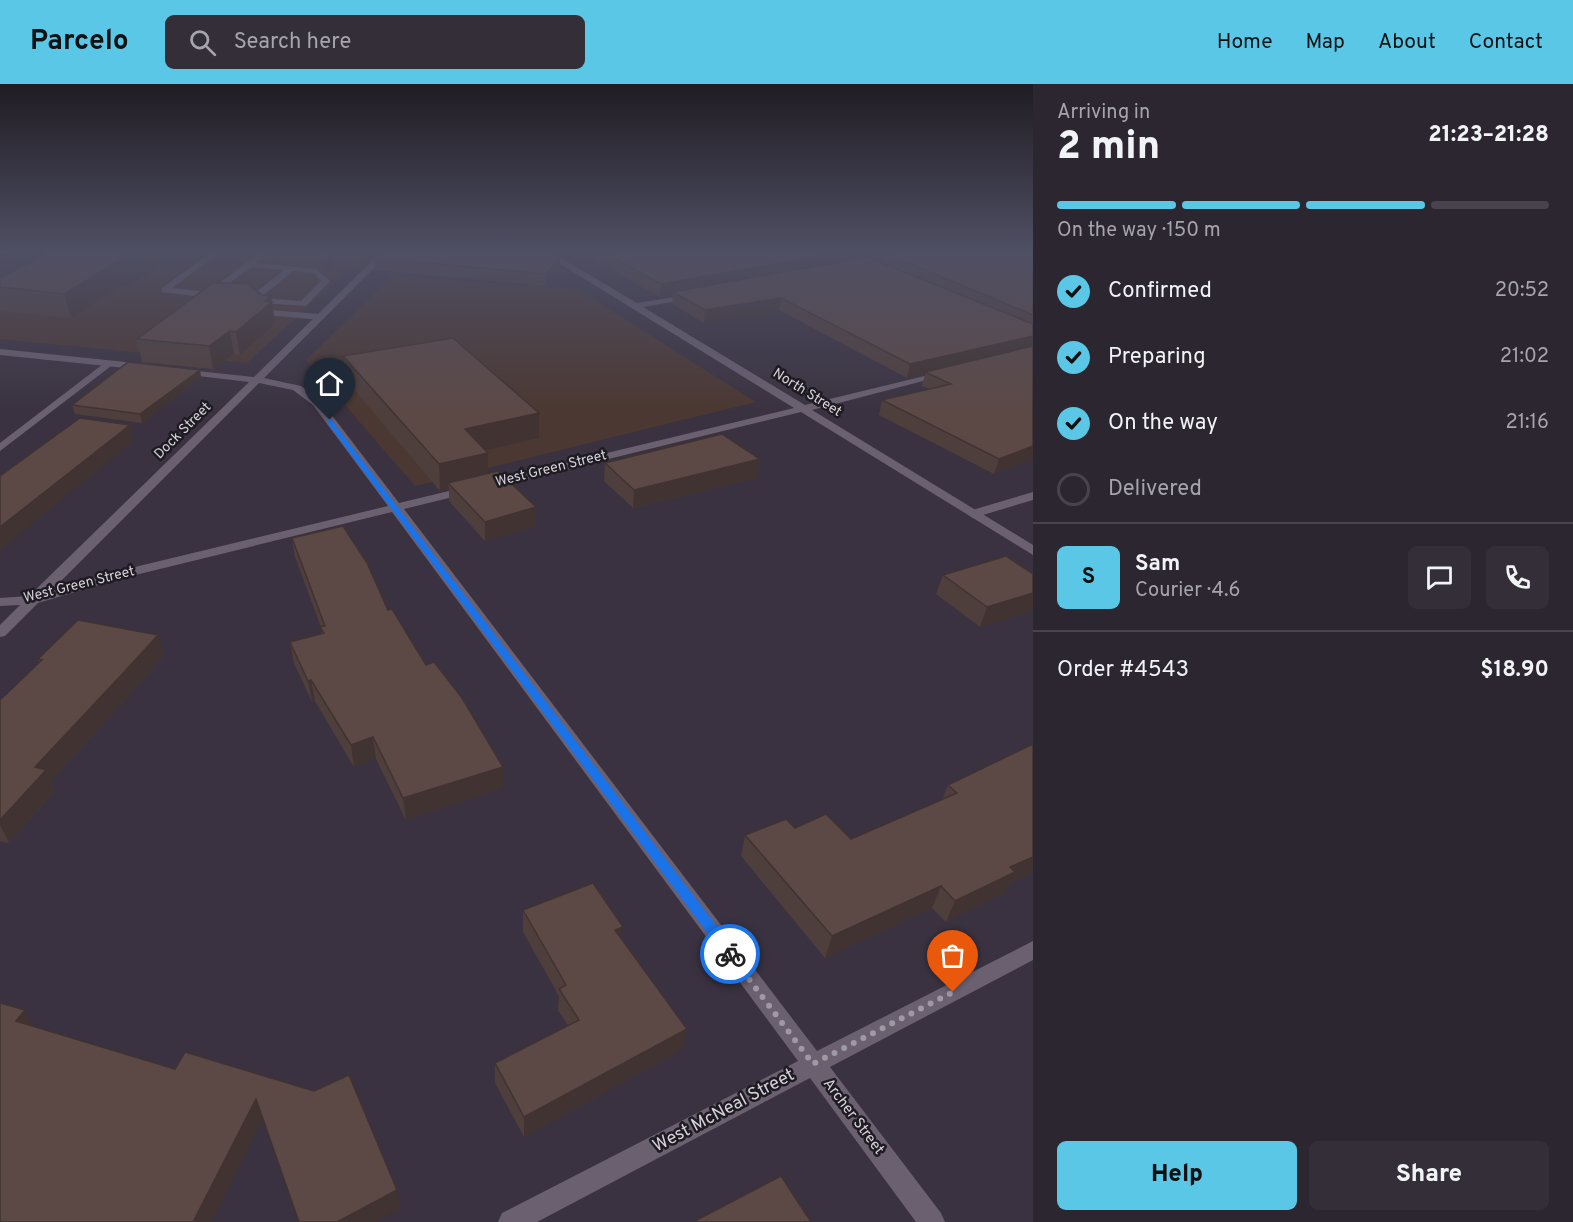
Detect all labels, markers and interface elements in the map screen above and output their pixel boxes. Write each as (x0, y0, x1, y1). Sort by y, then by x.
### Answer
search box (165, 15, 585, 69)
text: Parcelo (30, 24, 129, 60)
icon: search (186, 26, 219, 59)
text: Search here (234, 29, 351, 56)
text: Home (1217, 29, 1273, 56)
text: Map (1306, 29, 1345, 56)
text: About (1378, 29, 1436, 56)
text: Contact (1469, 29, 1543, 56)
text: Arriving in (1057, 100, 1150, 126)
text: 21:23–21:28 (1428, 122, 1549, 149)
text: 2 min (1057, 124, 1160, 173)
text: On the way · 150 m (1057, 218, 1221, 244)
icon: check (1057, 275, 1090, 308)
text: Confirmed (1108, 278, 1212, 305)
text: 20:52 (1495, 278, 1549, 304)
icon: check (1057, 341, 1090, 374)
text: Preparing (1108, 344, 1206, 371)
text: 21:02 (1500, 344, 1549, 370)
pin (304, 358, 355, 420)
street label: North Street (769, 365, 845, 421)
icon: home (313, 367, 346, 400)
street label: Dock Street (151, 399, 215, 463)
icon: check (1057, 407, 1090, 440)
text: On the way (1108, 410, 1218, 437)
text: 21:16 (1505, 410, 1549, 436)
street label: West Green Street (494, 447, 608, 491)
text: Delivered (1108, 476, 1202, 503)
button: chat (1408, 546, 1471, 609)
button: phone (1486, 546, 1549, 609)
text: Sam (1135, 551, 1180, 578)
street label: West Green Street (22, 563, 136, 607)
text: S (1082, 564, 1095, 591)
text: Courier · 4.6 (1135, 578, 1240, 604)
text: Order #4543 (1057, 657, 1189, 684)
text: $18.90 (1480, 657, 1549, 684)
courier (700, 924, 760, 984)
pin (927, 930, 978, 992)
icon: bike (714, 938, 747, 971)
icon: bag (936, 939, 969, 972)
street label: West McNeal Street (649, 1064, 799, 1158)
street label: Archer Street (818, 1075, 888, 1159)
button: Help (1057, 1141, 1297, 1210)
button: Share (1309, 1141, 1549, 1210)

